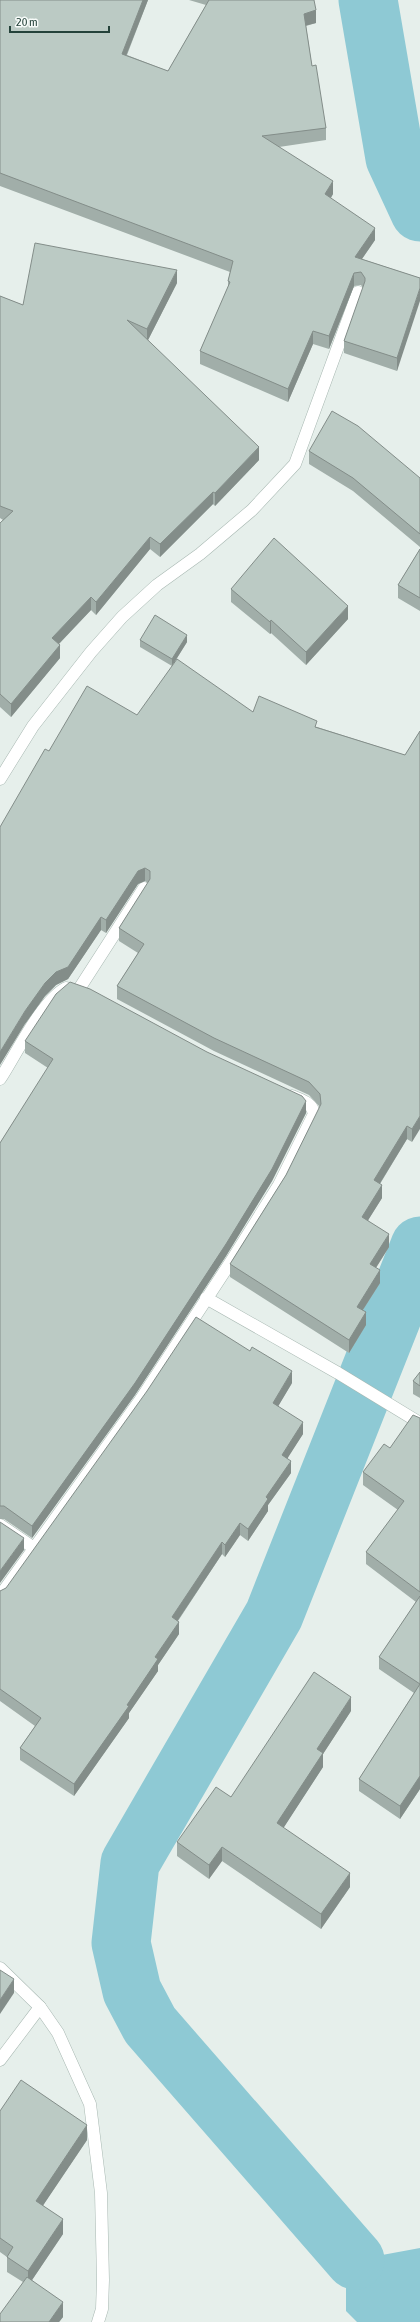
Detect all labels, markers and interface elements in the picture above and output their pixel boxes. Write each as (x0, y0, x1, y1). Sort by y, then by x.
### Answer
scale bar (10, 8, 109, 34)
text: 20 m (16, 15, 38, 29)

